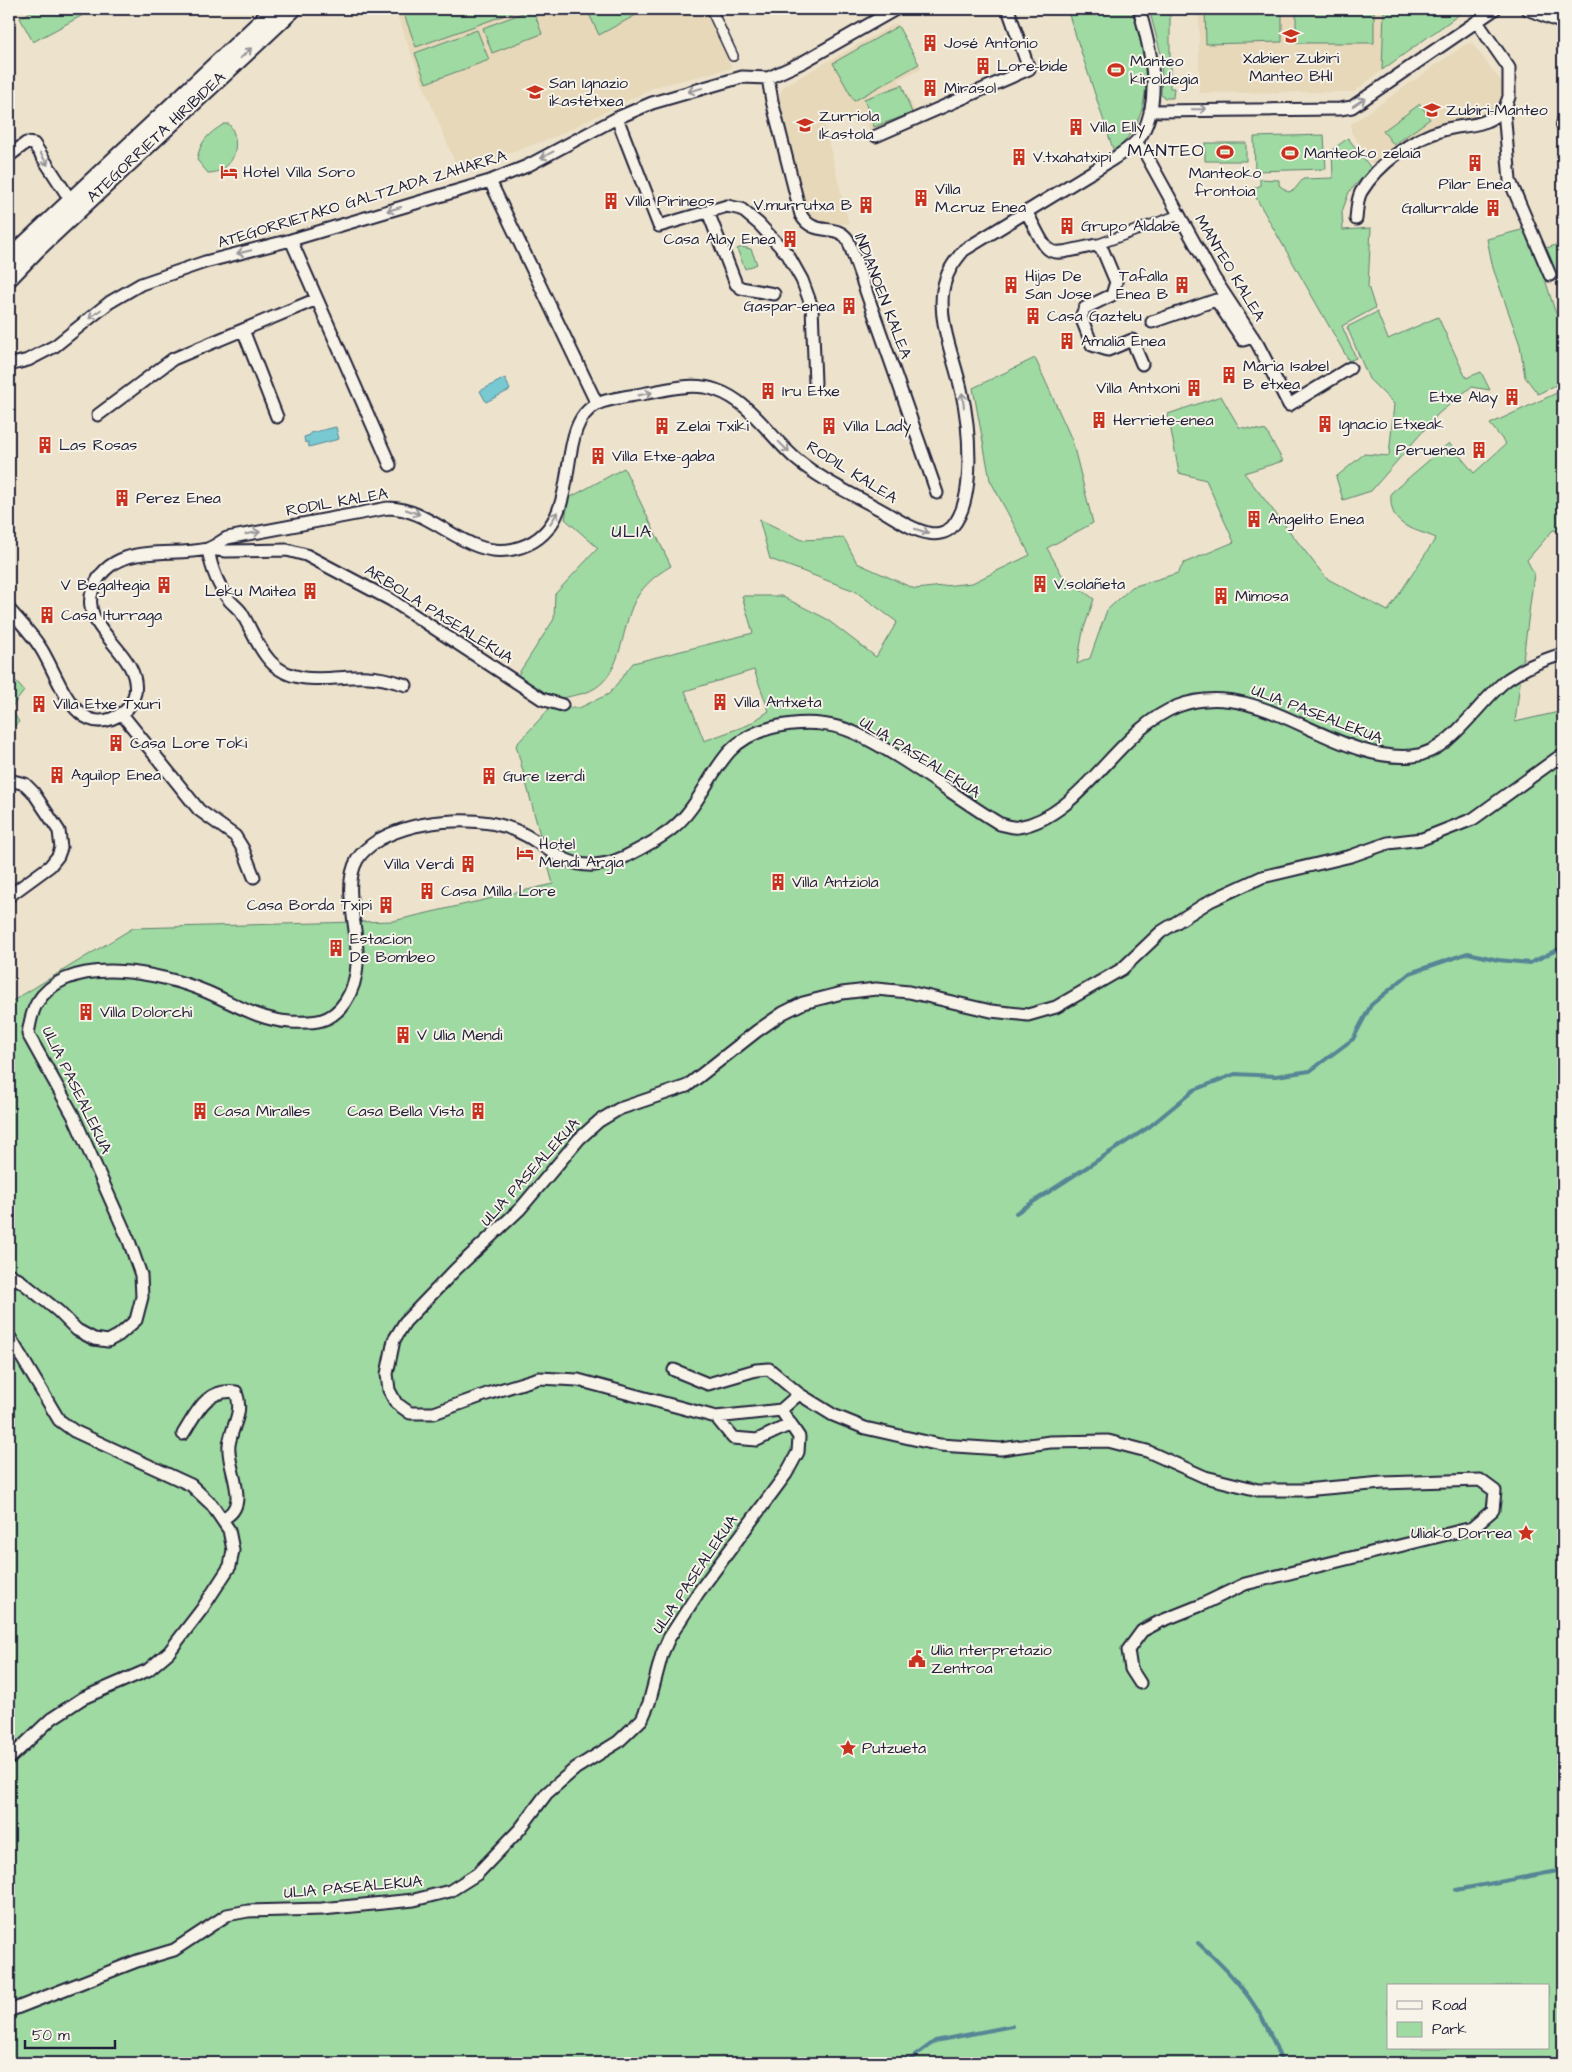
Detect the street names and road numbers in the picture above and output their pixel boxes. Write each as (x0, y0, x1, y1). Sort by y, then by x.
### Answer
street label: ATEGORRIETA HIRIBIDEA (82, 67, 230, 207)
street label: ATEGORRIETAKO GALTZADA ZAHARRA (215, 144, 509, 254)
street label: MANTEO KALEA (1189, 211, 1271, 325)
street label: INDIANOEN KALEA (849, 230, 917, 362)
street label: RODIL KALEA (802, 435, 902, 509)
street label: RODIL KALEA (284, 482, 390, 522)
street label: ARBOLA PASEALEKUA (360, 559, 518, 669)
street label: ULIA PASEALEKUA (1248, 679, 1386, 749)
street label: ULIA PASEALEKUA (855, 711, 985, 803)
street label: ULIA PASEALEKUA (37, 1023, 117, 1157)
street label: ULIA PASEALEKUA (475, 1113, 585, 1231)
street label: ULIA PASEALEKUA (647, 1510, 743, 1638)
street label: ULIA PASEALEKUA (283, 1870, 423, 1904)

